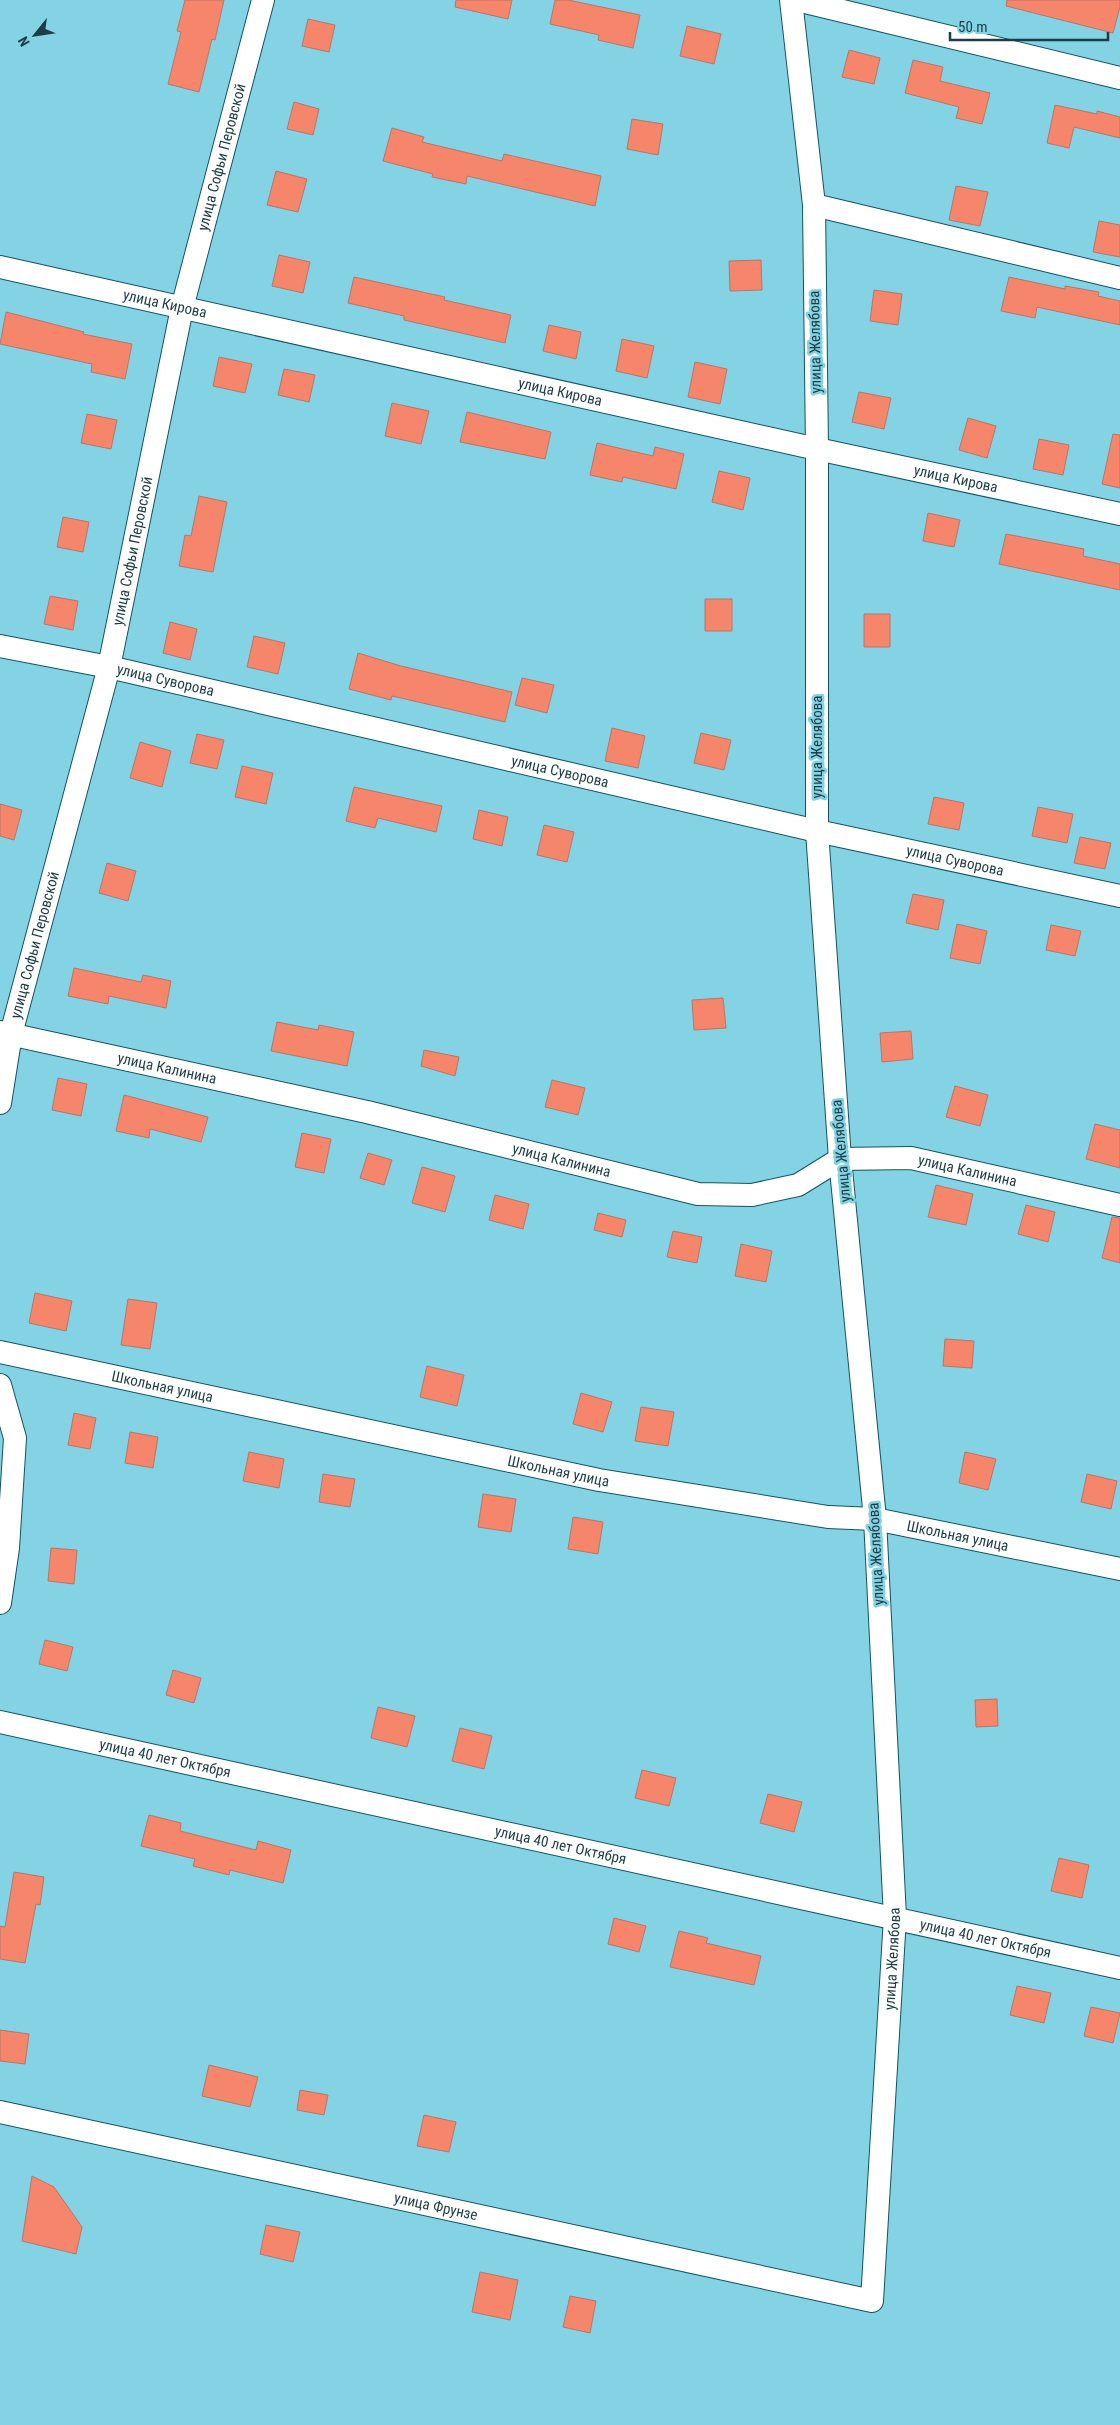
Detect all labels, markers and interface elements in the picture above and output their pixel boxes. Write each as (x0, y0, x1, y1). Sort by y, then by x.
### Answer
north arrow (10, 10, 60, 60)
scale bar (950, 10, 1108, 42)
text: 50 m (958, 18, 988, 36)
text: N (15, 34, 33, 49)
street label: улица Софьи Перовской (194, 82, 250, 233)
street label: улица Кирова (121, 286, 209, 322)
street label: улица Желябова (805, 290, 825, 394)
street label: улица Кирова (517, 374, 604, 410)
street label: улица Кирова (912, 461, 999, 497)
street label: улица Софьи Перовской (109, 475, 156, 627)
street label: улица Суворова (115, 660, 216, 700)
street label: улица Желябова (808, 696, 826, 798)
street label: улица Суворова (510, 752, 610, 791)
street label: улица Суворова (905, 841, 1006, 880)
street label: улица Софьи Перовской (7, 869, 63, 1021)
street label: улица Калинина (116, 1049, 218, 1088)
street label: улица Желябова (828, 1099, 854, 1203)
street label: улица Калинина (510, 1139, 613, 1181)
street label: улица Калинина (916, 1151, 1019, 1191)
street label: Школьная улица (110, 1367, 215, 1406)
street label: Школьная улица (506, 1452, 610, 1491)
street label: улица Желябова (864, 1502, 888, 1606)
street label: Школьная улица (905, 1517, 1010, 1555)
street label: улица 40 лет Октября (98, 1735, 233, 1781)
street label: улица 40 лет Октября (493, 1822, 628, 1868)
street label: улица Желябова (880, 1907, 904, 2011)
street label: улица 40 лет Октября (918, 1915, 1053, 1962)
street label: улица Фрунзе (392, 2189, 479, 2224)

